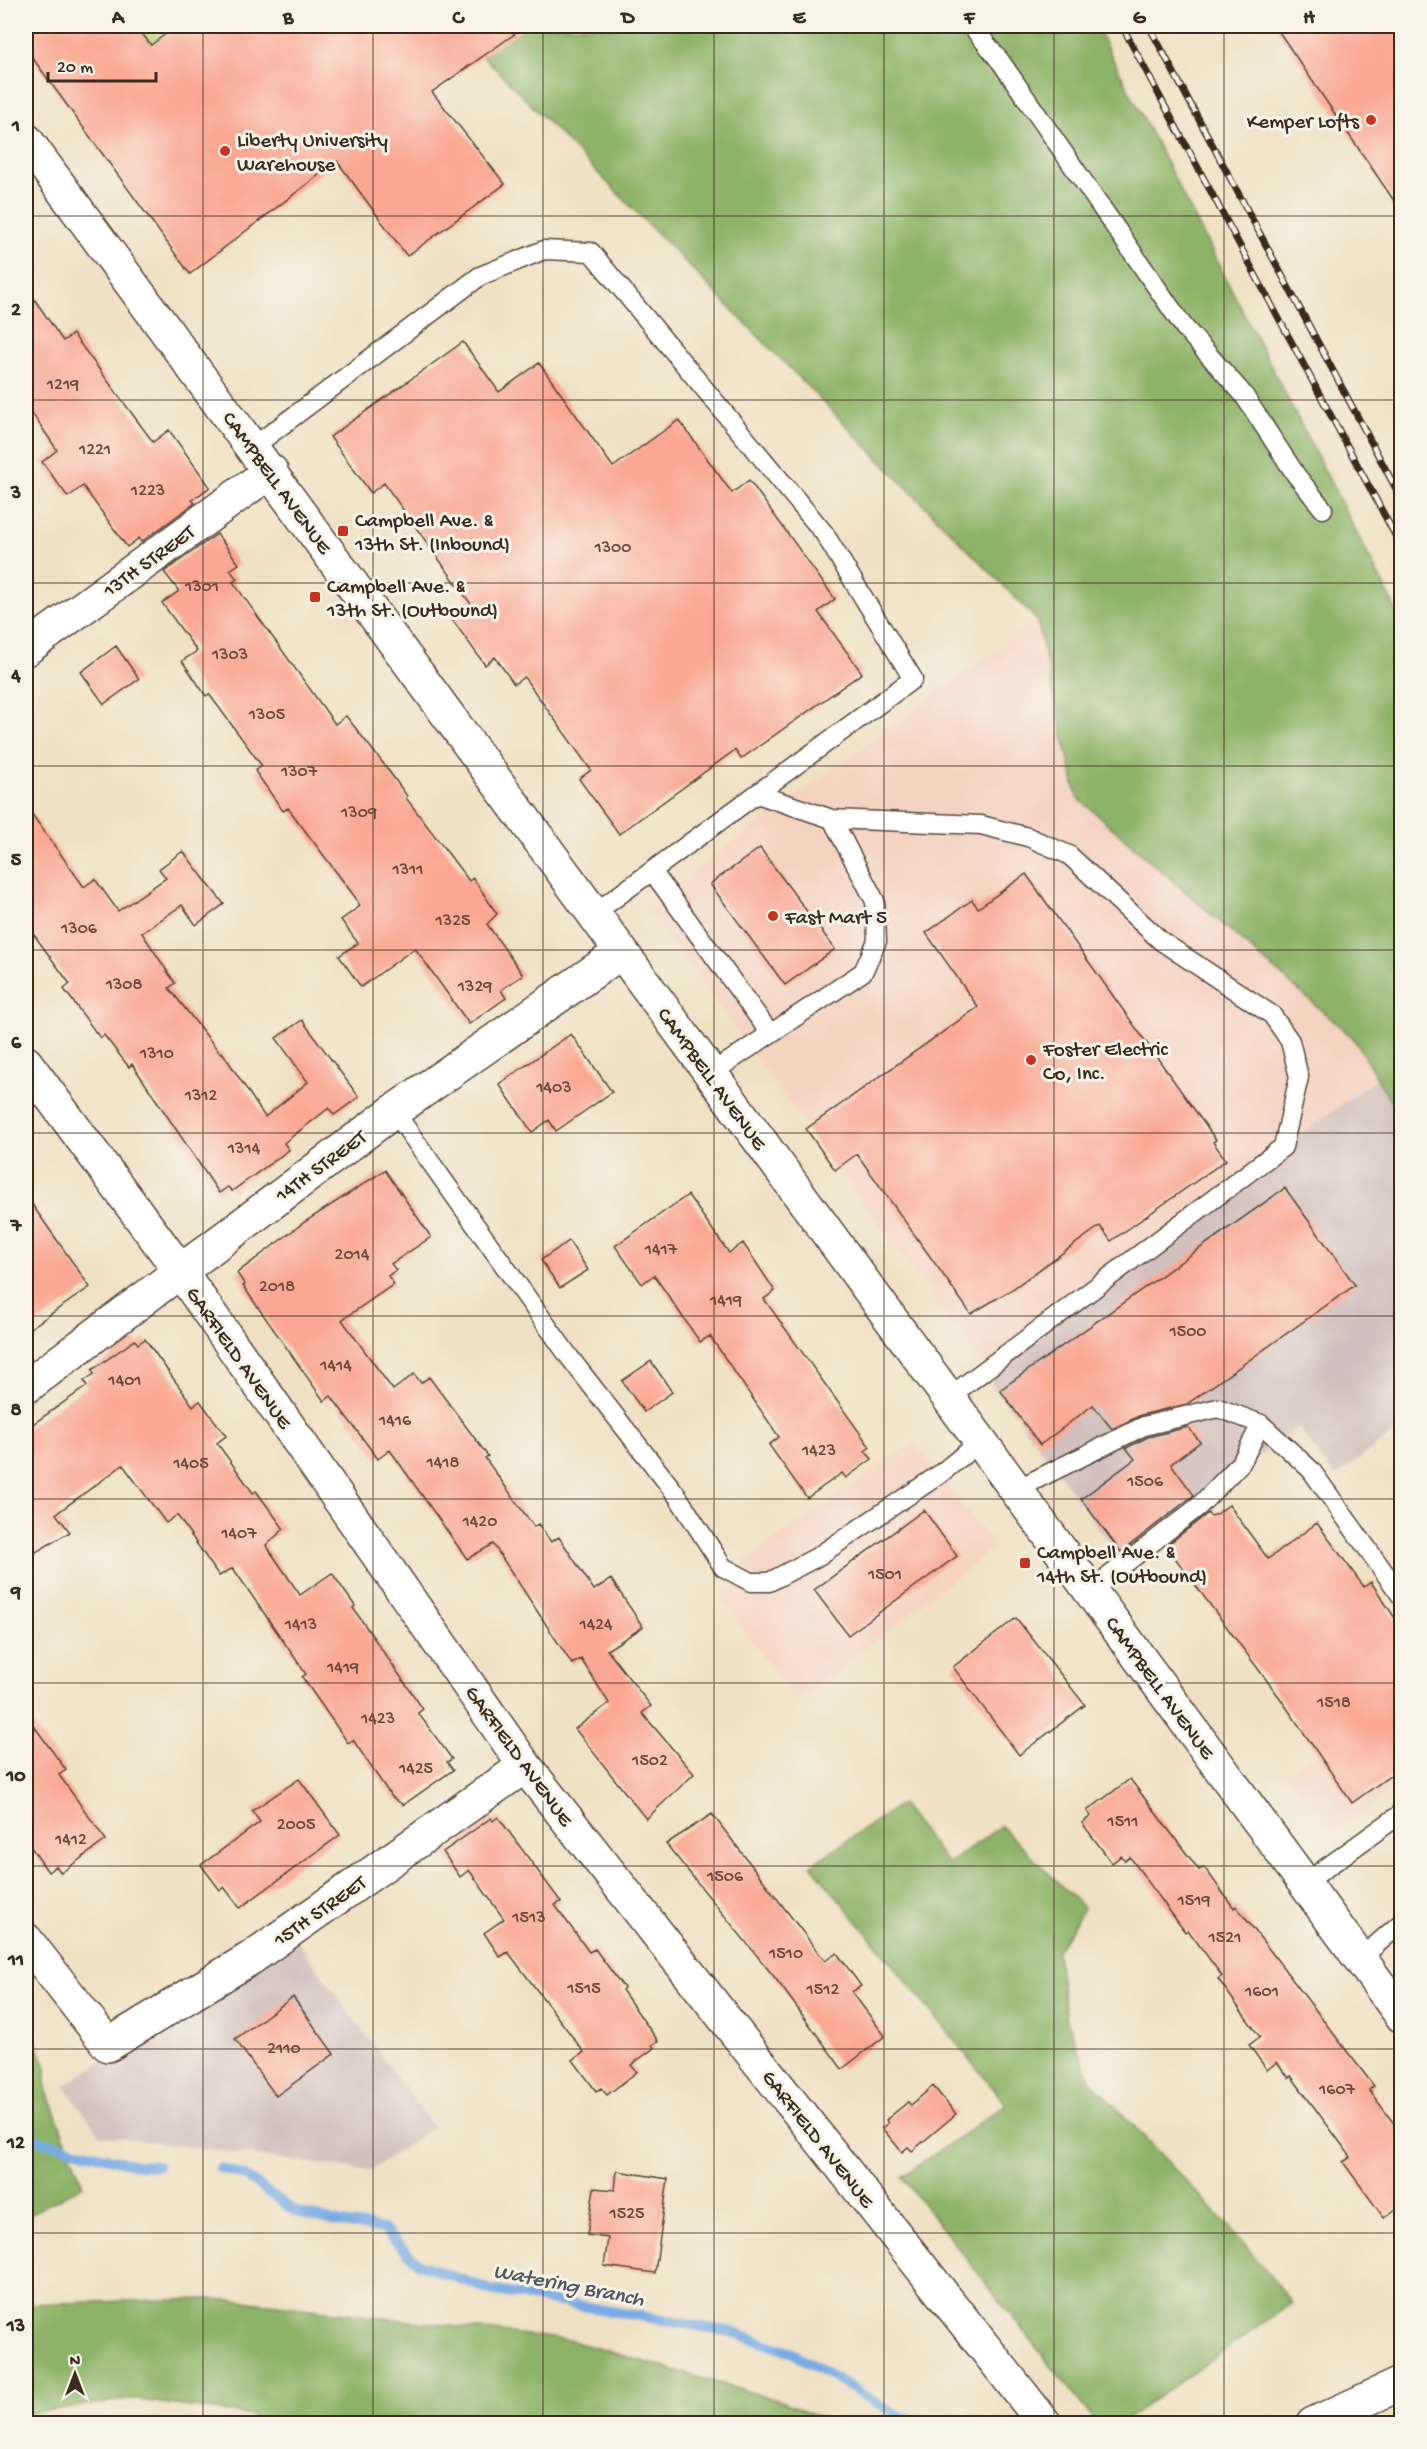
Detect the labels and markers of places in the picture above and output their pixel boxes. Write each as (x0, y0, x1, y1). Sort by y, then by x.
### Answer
place label: Kemper Lofts (1247, 111, 1360, 136)
marker: Kemper Lofts (1364, 113, 1378, 127)
place label: Liberty University Warehouse (237, 130, 388, 179)
marker: Liberty University Warehouse (218, 144, 232, 158)
place label: Campbell Ave. & 13th St. (Inbound) (354, 510, 510, 559)
marker: Campbell Ave. & 13th St. (Inbound) (336, 524, 350, 538)
place label: Campbell Ave. & 13th St. (Outbound) (326, 576, 498, 625)
marker: Campbell Ave. & 13th St. (Outbound) (308, 590, 322, 604)
place label: Fast Mart 5 (784, 907, 887, 932)
marker: Fast Mart 5 (766, 909, 780, 923)
place label: Foster Electric Co, Inc. (1042, 1039, 1168, 1088)
marker: Foster Electric Co, Inc. (1024, 1053, 1038, 1067)
place label: Campbell Ave. & 14th St. (Outbound) (1036, 1542, 1207, 1591)
marker: Campbell Ave. & 14th St. (Outbound) (1018, 1556, 1032, 1570)

